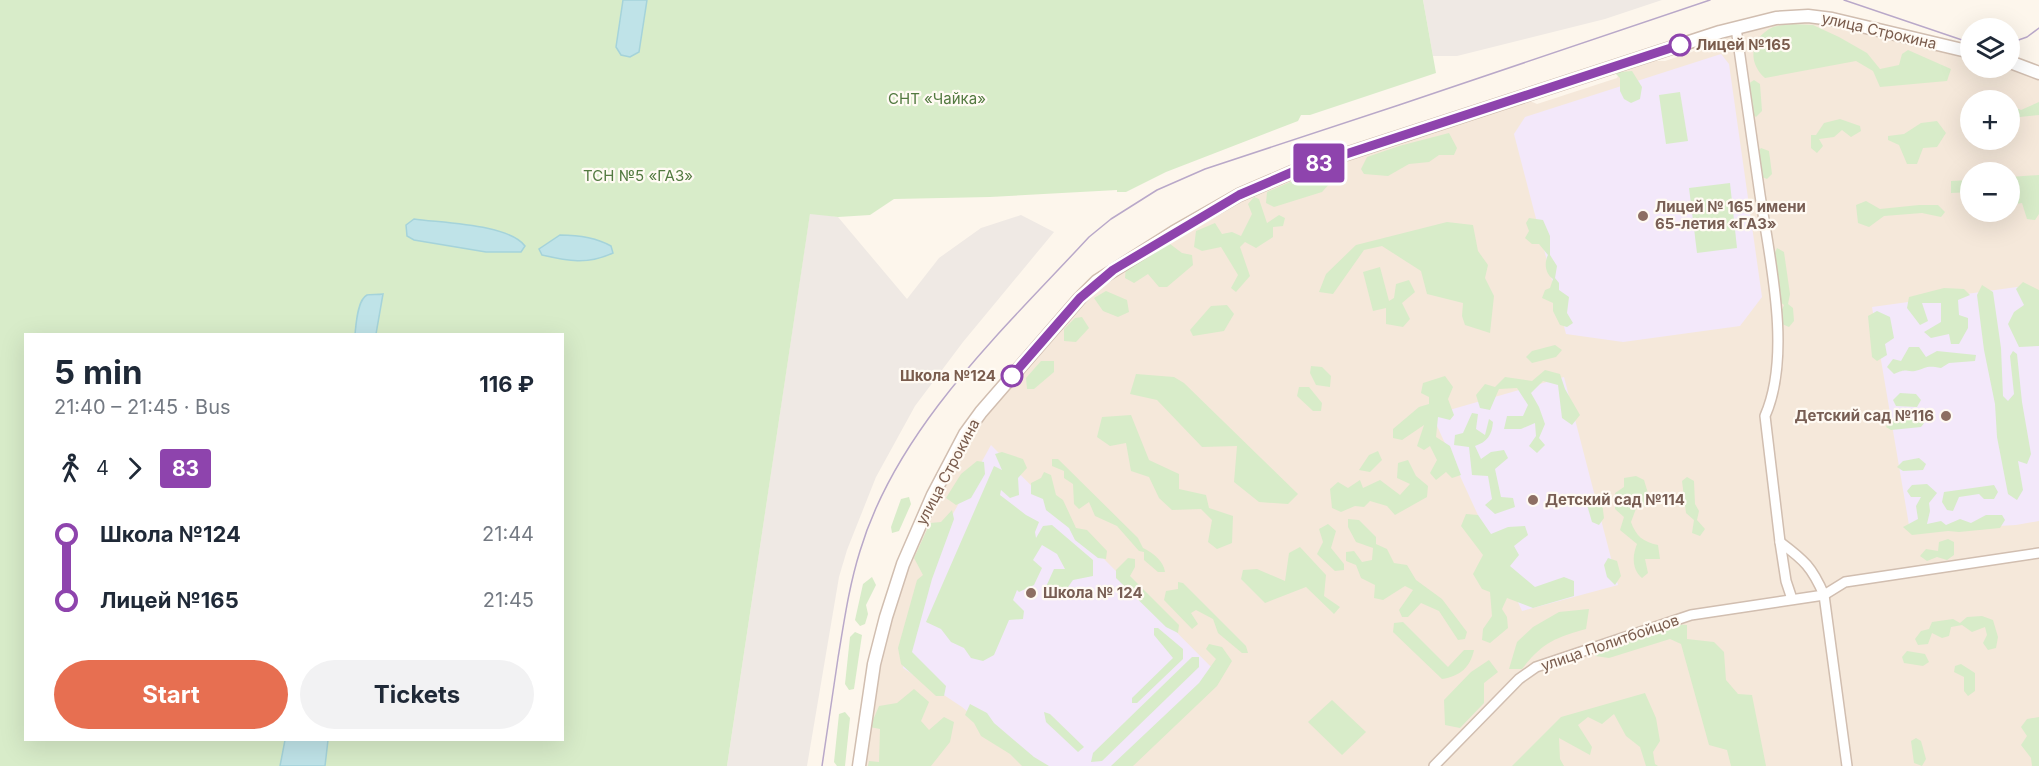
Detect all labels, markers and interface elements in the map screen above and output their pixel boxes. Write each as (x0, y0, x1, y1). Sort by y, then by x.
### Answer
street label: улица Строкина (1820, 8, 1938, 53)
map controls (1960, 18, 2020, 222)
button: layers (1960, 18, 2020, 78)
marker: Лицей №165 (1669, 34, 1691, 56)
place label: Лицей №165 (1696, 35, 1791, 54)
park label: СНТ «Чайка» (888, 89, 986, 108)
button: + (1960, 90, 2020, 150)
line badge: 83 (1292, 144, 1346, 182)
text: 83 (1305, 151, 1333, 176)
button: − (1960, 162, 2020, 222)
park label: ТСН №5 «ГАЗ» (583, 166, 693, 185)
place label: Лицей № 165 имени 65-летия «ГАЗ» (1655, 197, 1806, 233)
marker: Лицей № 165 имени 65-летия «ГАЗ» (1636, 209, 1650, 223)
text: 5 min (54, 352, 143, 392)
marker: Школа №124 (1001, 365, 1023, 387)
place label: Школа №124 (900, 366, 996, 385)
text: 116 ₽ (479, 371, 534, 397)
text: 21:40 – 21:45 · Bus (54, 395, 231, 419)
place label: Детский сад №116 (1794, 406, 1934, 425)
marker: Детский сад №116 (1939, 409, 1953, 423)
street label: улица Строкина (912, 415, 984, 528)
icon: walk (54, 452, 87, 485)
icon: forward (118, 452, 151, 485)
text: 4 (96, 456, 109, 480)
text: 83 (172, 456, 199, 481)
place label: Детский сад №114 (1545, 490, 1685, 509)
marker: Детский сад №114 (1526, 493, 1540, 507)
text: Школа №124 (100, 521, 241, 547)
text: 21:44 (482, 522, 534, 546)
place label: Школа № 124 (1043, 583, 1143, 602)
marker: Школа № 124 (1024, 586, 1038, 600)
text: Лицей №165 (100, 587, 239, 613)
text: 21:45 (483, 588, 534, 612)
street label: улица Политбойцов (1538, 610, 1681, 675)
button: Start (54, 660, 288, 729)
button: Tickets (300, 660, 534, 729)

